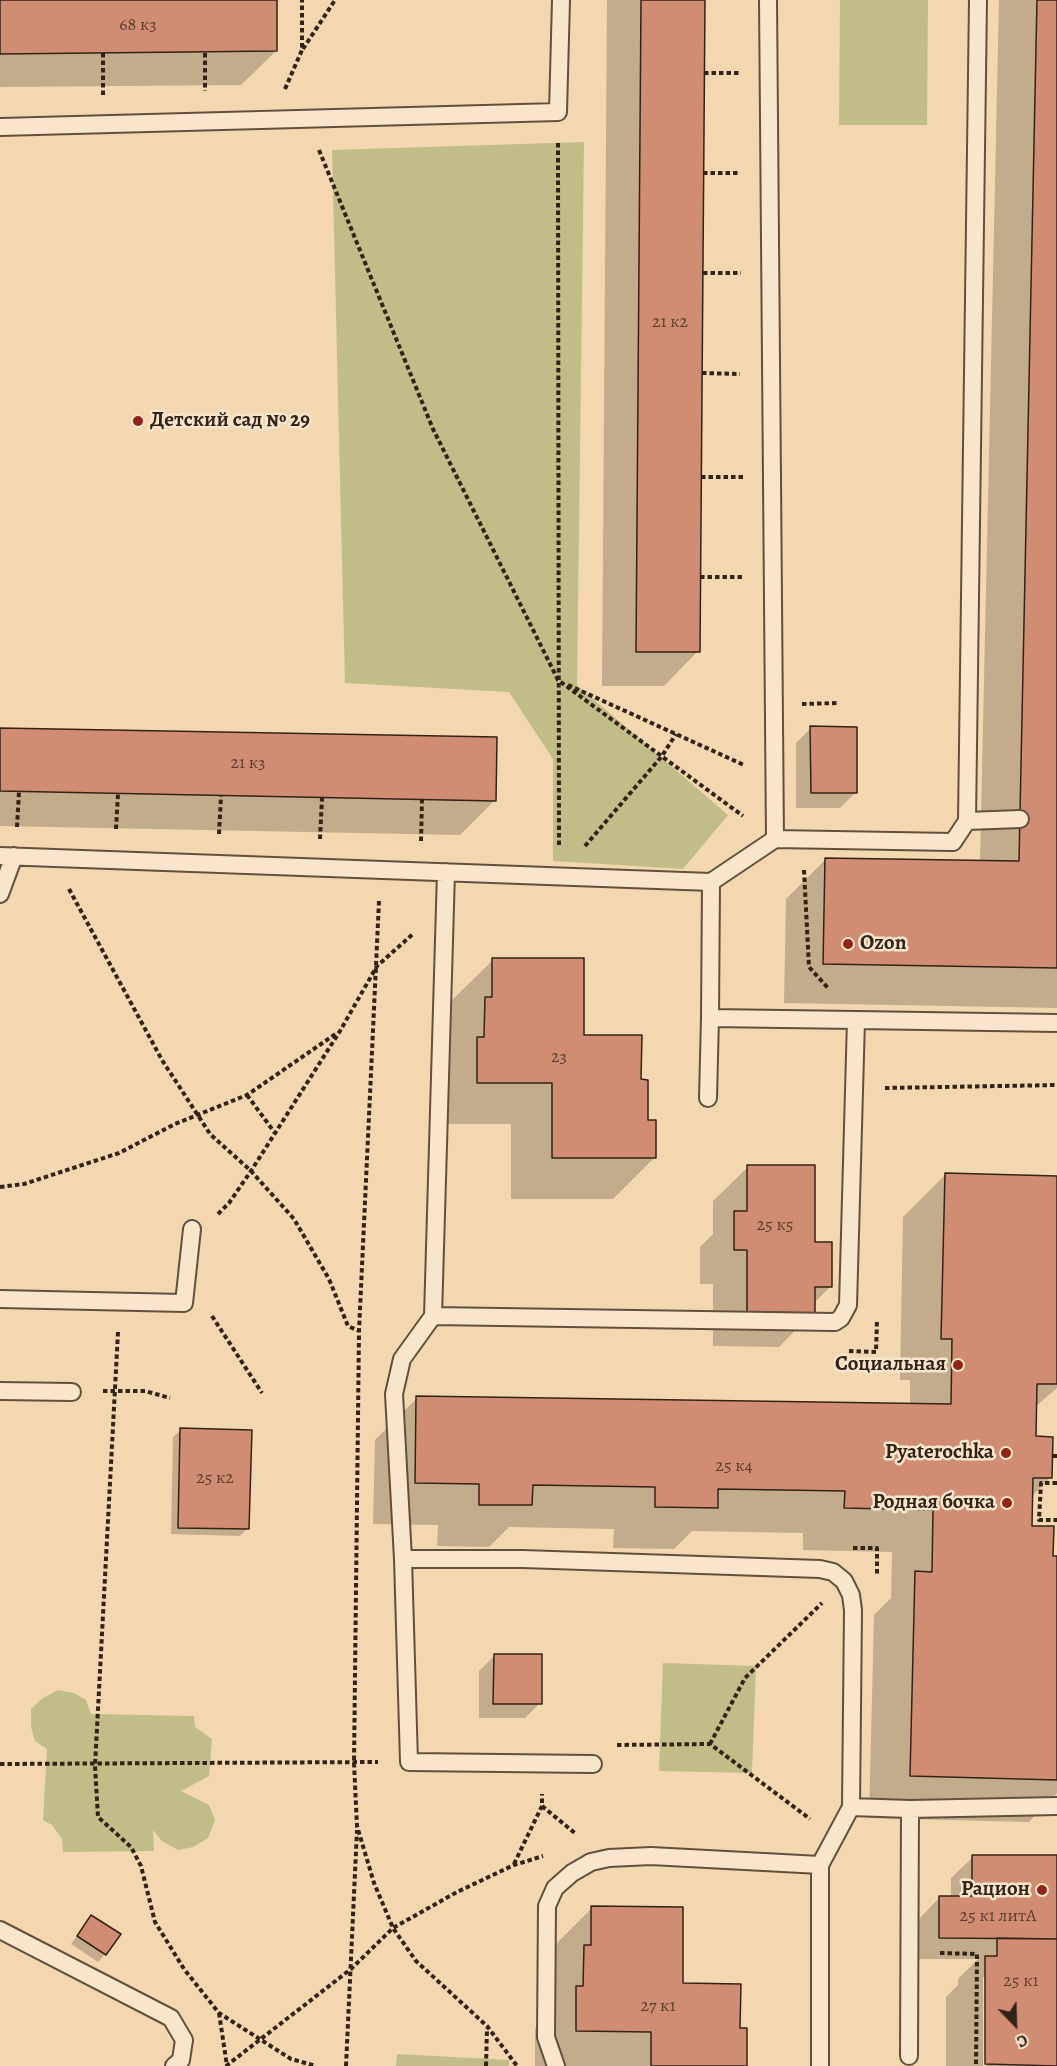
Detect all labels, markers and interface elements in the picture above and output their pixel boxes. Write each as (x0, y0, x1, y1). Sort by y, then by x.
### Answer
house number: 68 к3 (119, 15, 157, 37)
house number: 21 к2 (652, 312, 688, 334)
place label: Детский сад № 29 (150, 408, 310, 434)
marker: Детский сад № 29 (131, 414, 145, 428)
house number: 21 к3 (230, 753, 266, 775)
place label: Ozon (860, 931, 906, 957)
marker: Ozon (841, 937, 855, 951)
house number: 23 (551, 1047, 567, 1069)
house number: 25 к5 (757, 1215, 793, 1237)
place label: Социальная (835, 1352, 946, 1378)
marker: Социальная (951, 1358, 965, 1372)
place label: Pyaterochka (885, 1440, 994, 1466)
marker: Pyaterochka (999, 1446, 1013, 1460)
house number: 25 к4 (715, 1456, 753, 1478)
house number: 25 к2 (196, 1468, 234, 1490)
place label: Родная бочка (872, 1490, 995, 1516)
marker: Родная бочка (1000, 1496, 1014, 1510)
place label: Рацион (961, 1877, 1030, 1903)
marker: Рацион (1035, 1883, 1049, 1897)
house number: 25 к1 литА (960, 1906, 1036, 1928)
house number: 25 к1 (1003, 1971, 1039, 1993)
north arrow (985, 1994, 1045, 2054)
house number: 27 к1 (640, 1996, 676, 2018)
text: С (1013, 2029, 1031, 2053)

